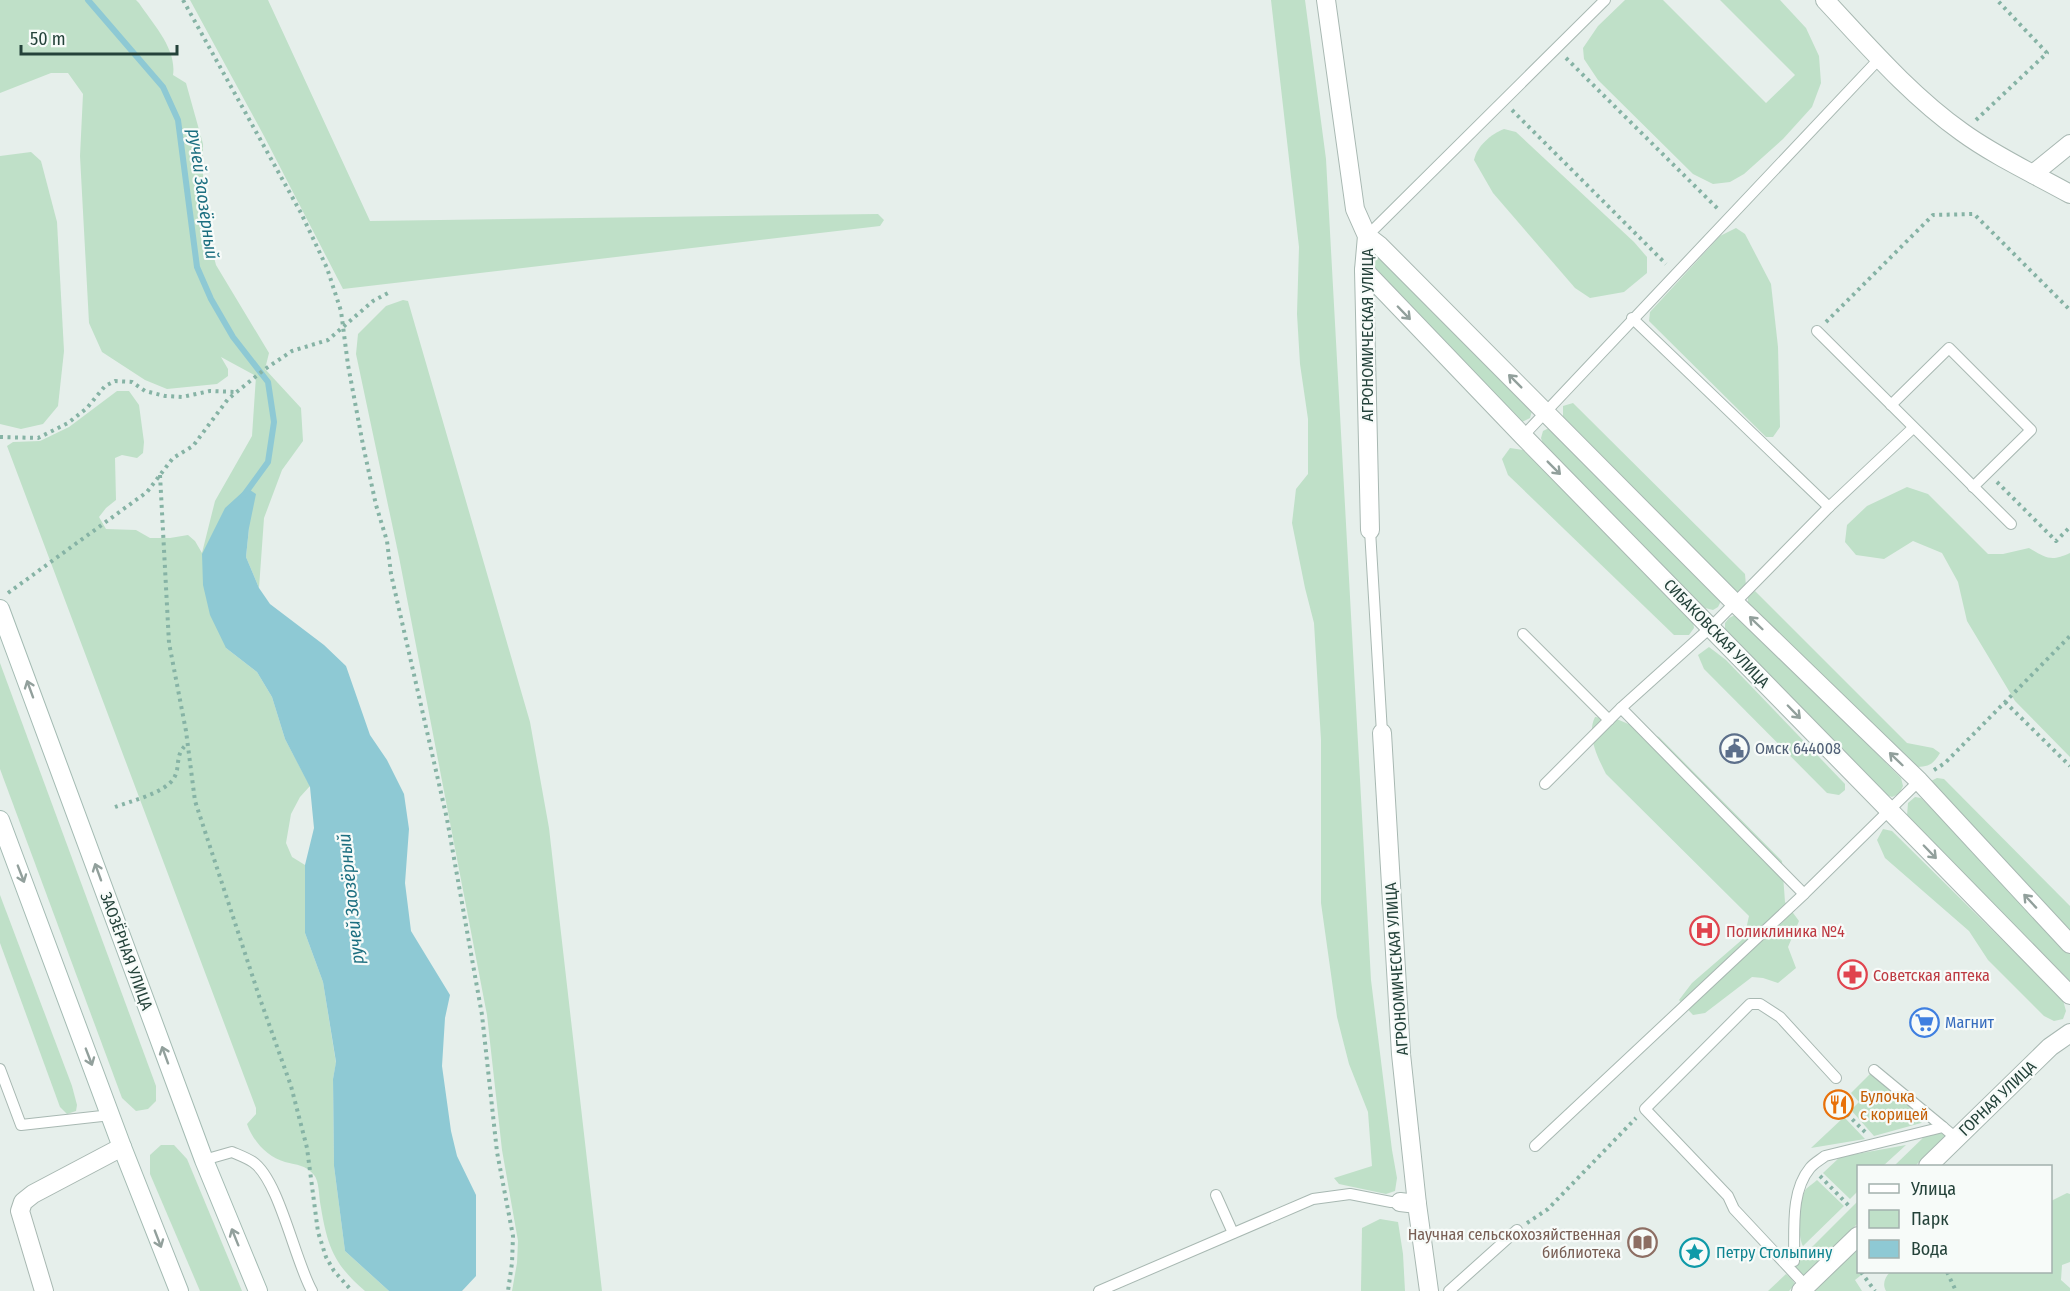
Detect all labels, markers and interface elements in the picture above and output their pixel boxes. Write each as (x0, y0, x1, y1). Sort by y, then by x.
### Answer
scale bar (21, 18, 177, 56)
text: 50 m (30, 28, 66, 50)
water label: ручей Заозёрный (183, 127, 223, 261)
street label: АГРОНОМИЧЕСКАЯ УЛИЦА (1358, 248, 1377, 422)
one-way arrow (1397, 305, 1412, 320)
one-way arrow (1508, 373, 1523, 388)
one-way arrow (1547, 461, 1562, 476)
street label: СИБАКОВСКАЯ УЛИЦА (1660, 575, 1774, 692)
one-way arrow (1749, 616, 1764, 631)
one-way arrow (23, 681, 34, 699)
one-way arrow (1787, 704, 1801, 719)
public building icon: Омск 644008 (1718, 732, 1750, 764)
place label: Омск 644008 (1755, 739, 1841, 758)
one-way arrow (1889, 752, 1904, 767)
water label: ручей Заозёрный (333, 832, 369, 966)
one-way arrow (1923, 844, 1938, 859)
one-way arrow (91, 863, 102, 882)
one-way arrow (16, 865, 27, 883)
street label: АГРОНОМИЧЕСКАЯ УЛИЦА (1381, 881, 1412, 1056)
street label: ЗАОЗЁРНАЯ УЛИЦА (96, 890, 157, 1013)
one-way arrow (2023, 894, 2037, 909)
hospital icon: Поликлиника №4 (1689, 915, 1721, 947)
place label: Поликлиника №4 (1726, 922, 1845, 941)
pharmacy icon: Советская аптека (1836, 959, 1868, 991)
place label: Советская аптека (1873, 966, 1990, 985)
supermarket icon: Магнит (1908, 1006, 1940, 1038)
place label: Магнит (1945, 1013, 1995, 1032)
one-way arrow (159, 1046, 170, 1065)
one-way arrow (85, 1047, 96, 1066)
street label: ГОРНАЯ УЛИЦА (1955, 1056, 2040, 1140)
place label: Булочка с корицей (1860, 1087, 1928, 1124)
restaurant icon: Булочка с корицей (1823, 1089, 1855, 1121)
legend (1857, 1165, 2052, 1273)
text: Улица (1910, 1178, 1956, 1200)
text: Парк (1911, 1208, 1949, 1230)
place label: Научная сельскохозяйственная библиотека (1408, 1225, 1621, 1262)
library icon: Научная сельскохозяйственная библиотека (1626, 1227, 1658, 1259)
one-way arrow (229, 1228, 240, 1247)
one-way arrow (154, 1230, 165, 1248)
place icon: Петру Столыпину (1679, 1236, 1711, 1268)
text: Вода (1911, 1238, 1948, 1260)
place label: Петру Столыпину (1716, 1243, 1833, 1262)

